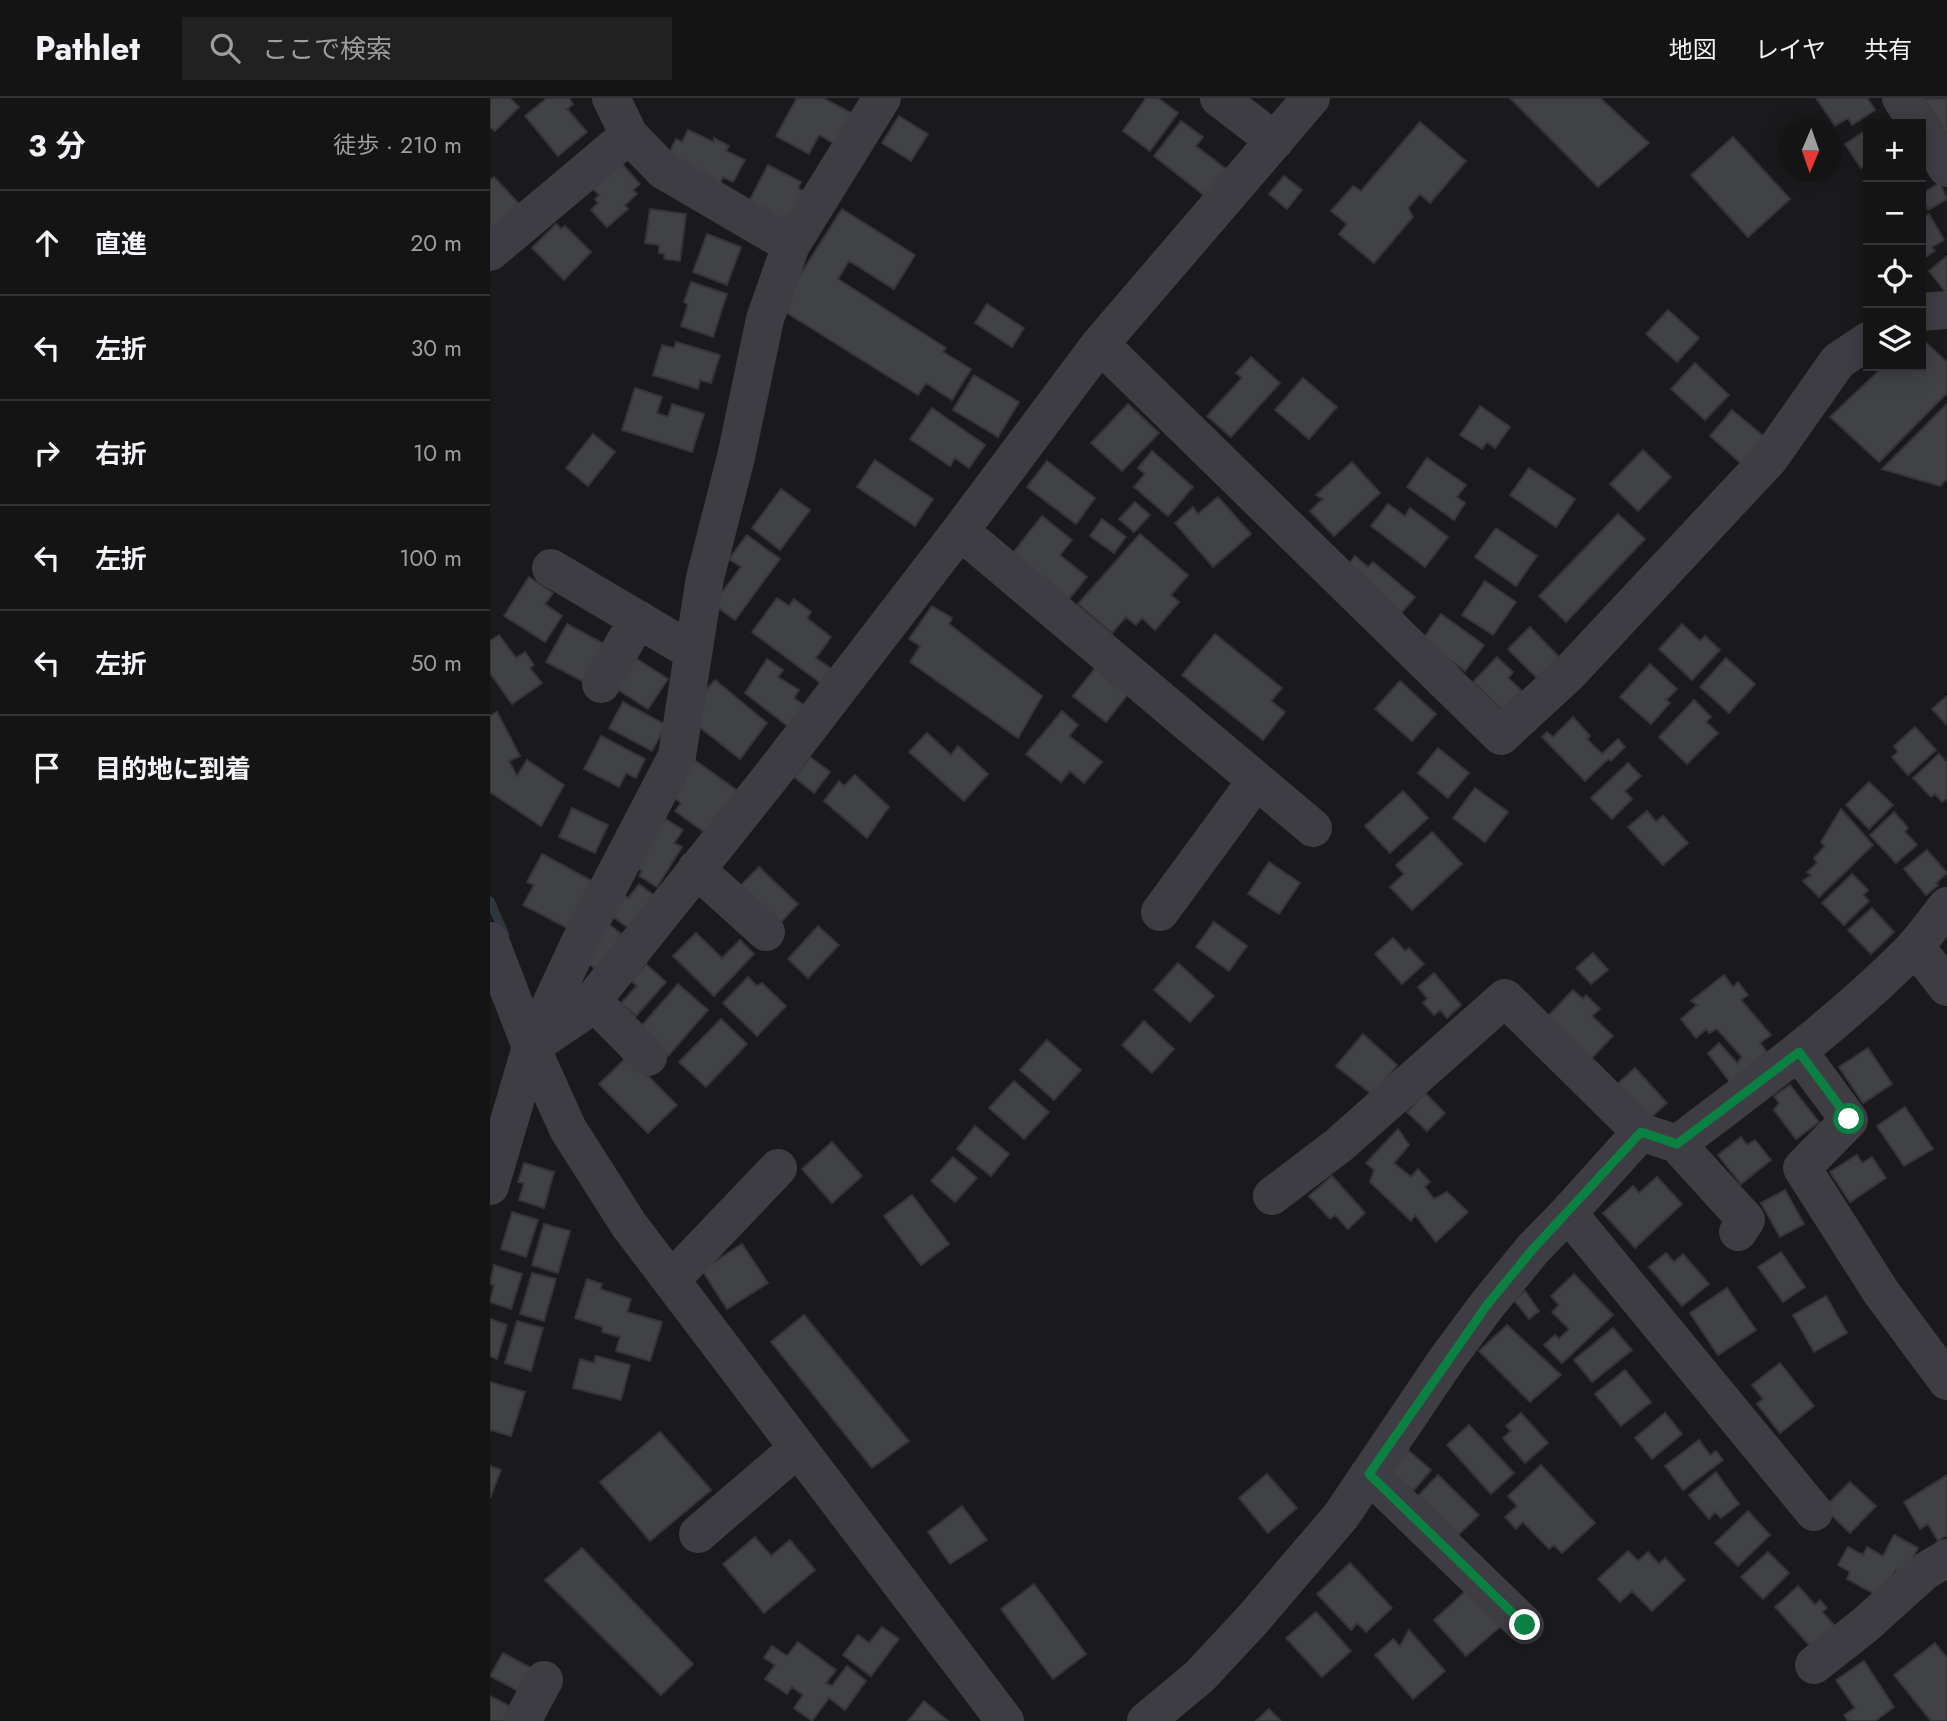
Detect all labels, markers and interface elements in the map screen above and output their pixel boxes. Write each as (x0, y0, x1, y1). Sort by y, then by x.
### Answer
search box (182, 17, 672, 80)
text: Pathlet (35, 25, 140, 72)
icon: search (206, 29, 244, 67)
text: ここで検索 (262, 30, 392, 68)
text: 地図 (1669, 32, 1717, 67)
text: レイヤ (1755, 32, 1826, 67)
text: 共有 (1864, 32, 1912, 67)
north arrow (1779, 119, 1842, 182)
map controls (1863, 119, 1926, 371)
button: + (1863, 119, 1926, 182)
text: 3 分 (28, 124, 86, 167)
text: 徒歩 · 210 m (333, 128, 462, 162)
button: − (1863, 182, 1926, 245)
icon: ahead (28, 224, 66, 262)
text: 直進 (95, 225, 147, 263)
text: 20 m (410, 226, 462, 260)
button: locate (1863, 245, 1926, 308)
button: layers (1863, 308, 1926, 371)
icon: left (28, 329, 66, 367)
text: 左折 (95, 330, 147, 368)
text: 30 m (411, 331, 462, 365)
icon: right (28, 434, 66, 472)
text: 右折 (95, 435, 147, 473)
text: 10 m (413, 436, 462, 470)
icon: left (28, 539, 66, 577)
text: 左折 (95, 540, 147, 578)
text: 100 m (399, 541, 462, 575)
icon: left (28, 644, 66, 682)
text: 左折 (95, 645, 147, 683)
text: 50 m (410, 646, 462, 680)
icon: arrive (28, 749, 66, 787)
text: 目的地に到着 (95, 750, 251, 788)
route start (1833, 1103, 1864, 1134)
route end (1509, 1609, 1540, 1640)

